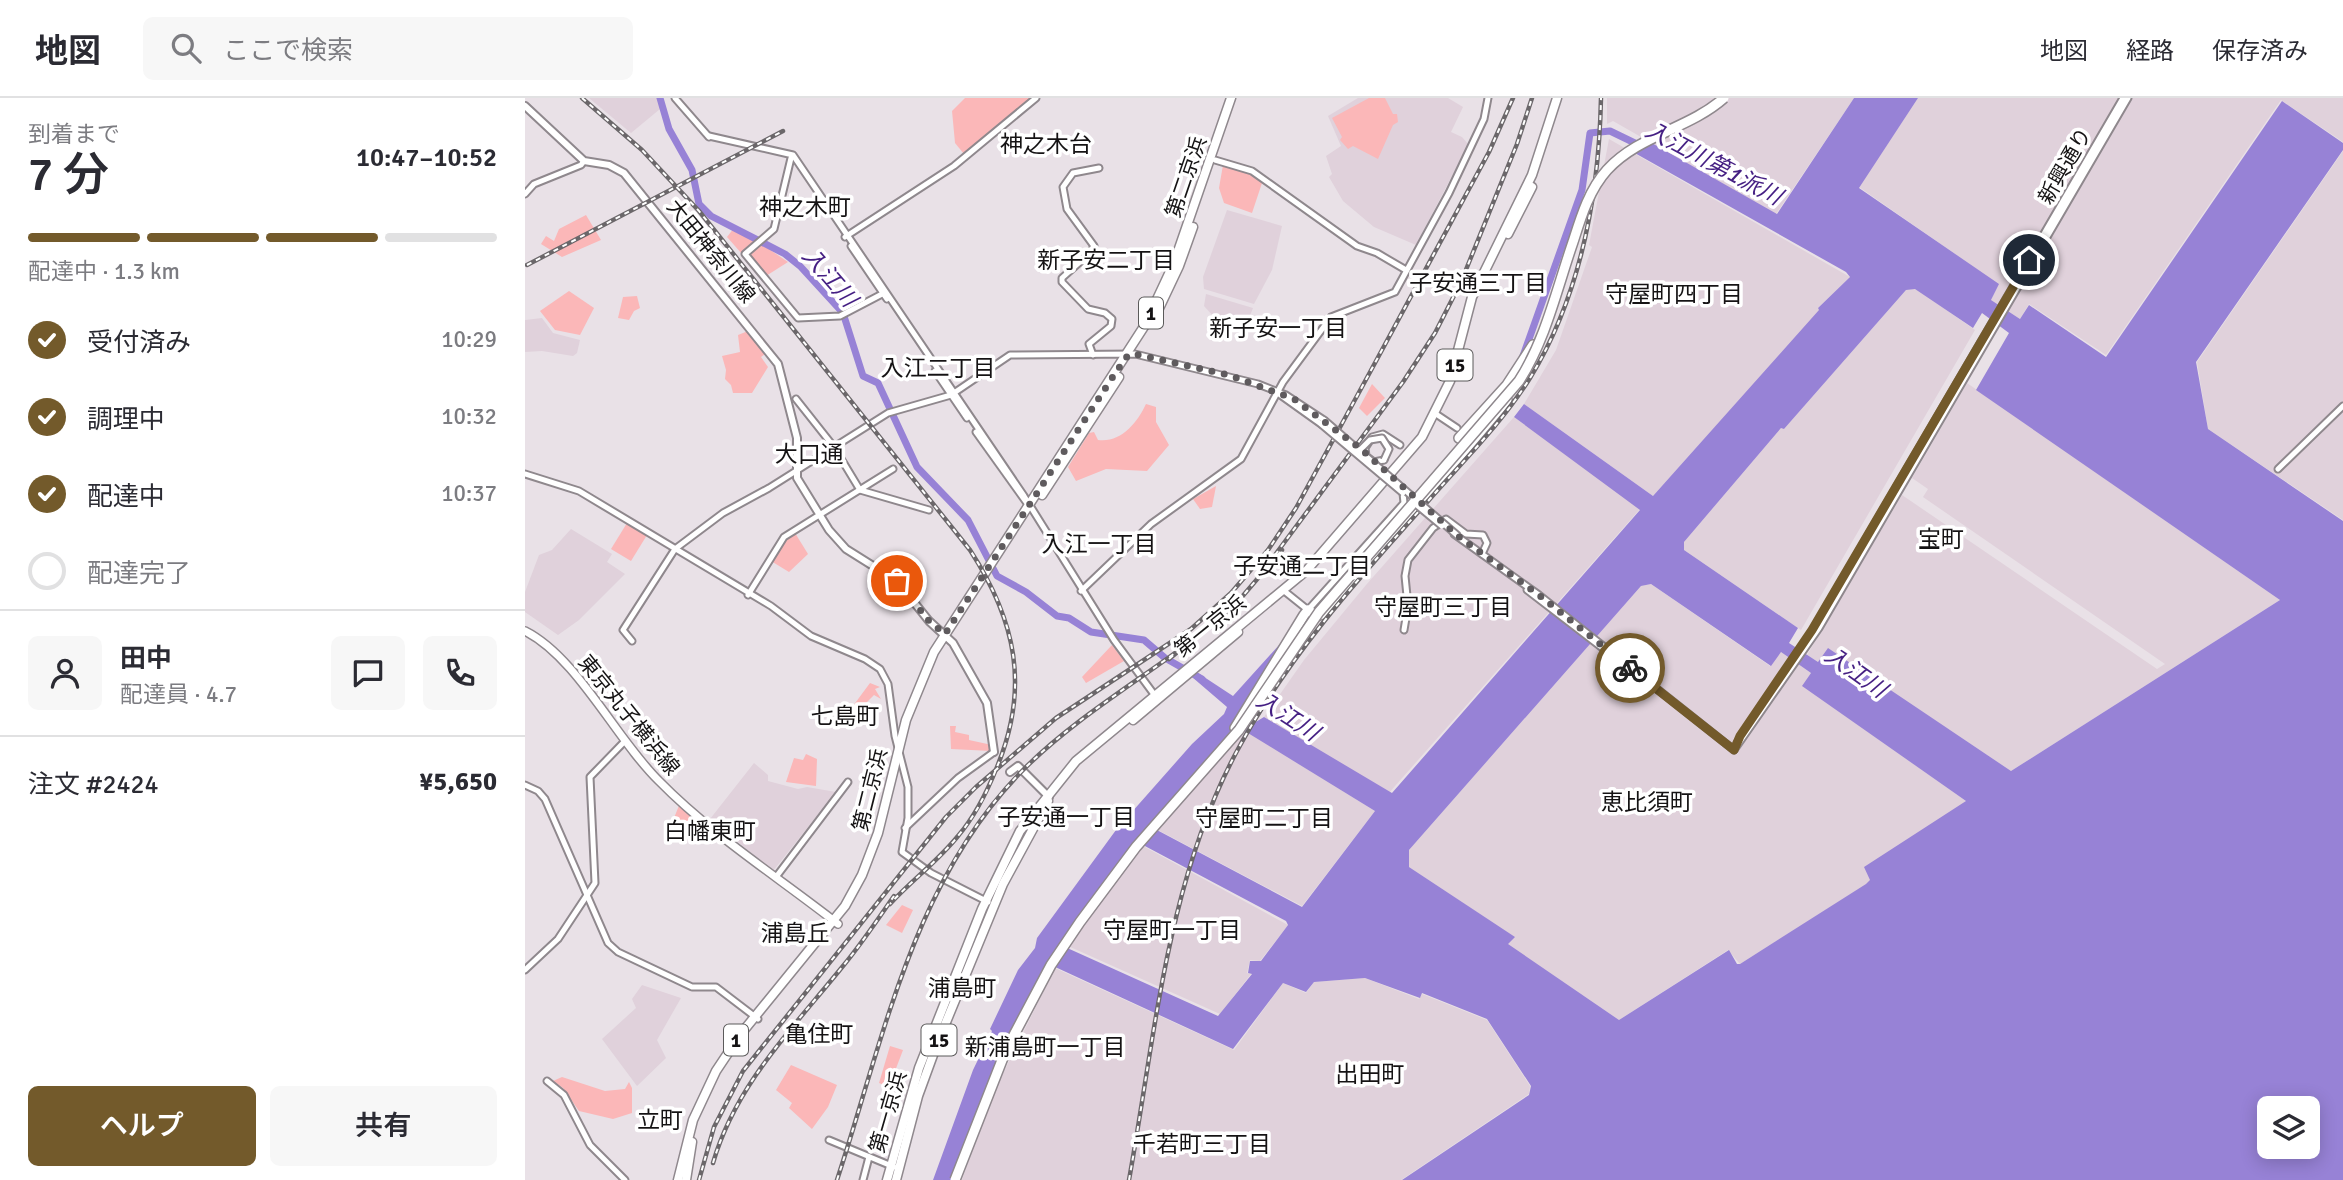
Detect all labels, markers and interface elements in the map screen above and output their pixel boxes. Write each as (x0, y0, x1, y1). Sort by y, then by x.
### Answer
search box (143, 17, 633, 80)
icon: search (167, 29, 205, 67)
text: 地図 (35, 31, 101, 72)
text: ここで検索 (223, 35, 353, 67)
text: 地図 (2040, 36, 2088, 66)
text: 経路 (2126, 36, 2174, 66)
text: 保存済み (2212, 36, 2308, 66)
water label: 入江川第1派川 (1641, 115, 1790, 213)
text: 到着まで (28, 120, 120, 149)
street label: 新興通り (2033, 123, 2097, 209)
district label: 神之木台 (1000, 130, 1092, 159)
street label: 第二京浜 (1160, 133, 1212, 221)
text: 10:47–10:52 (356, 142, 497, 174)
text: 7 分 (28, 147, 109, 203)
district label: 神之木町 (759, 193, 851, 222)
street label: 大田神奈川線 (661, 194, 761, 308)
pin (1999, 230, 2059, 290)
icon: home (2010, 241, 2048, 279)
water label: 入江川 (796, 242, 865, 315)
district label: 新子安二丁目 (1037, 246, 1175, 275)
text: 配達中 · 1.3 km (28, 257, 180, 286)
district label: 子安通三丁目 (1409, 269, 1547, 298)
district label: 守屋町四丁目 (1605, 280, 1743, 309)
road number: 1 (1139, 298, 1163, 328)
district label: 新子安一丁目 (1209, 314, 1347, 343)
icon: check (28, 321, 66, 359)
text: 10:29 (441, 325, 497, 354)
text: 受付済み (87, 327, 191, 359)
road number: 15 (1437, 350, 1473, 380)
district label: 入江二丁目 (881, 354, 996, 383)
icon: check (28, 398, 66, 436)
text: 10:32 (441, 402, 497, 431)
text: 調理中 (87, 404, 165, 436)
district label: 大口通 (775, 440, 844, 469)
icon: check (28, 475, 66, 513)
text: 10:37 (441, 479, 497, 508)
text: 配達中 (87, 481, 165, 513)
district label: 宝町 (1918, 525, 1964, 554)
district label: 入江一丁目 (1042, 530, 1157, 559)
pin (867, 551, 927, 611)
district label: 子安通二丁目 (1233, 552, 1371, 581)
text: 配達完了 (87, 558, 191, 590)
icon: bag (878, 562, 916, 600)
street label: 第一京浜 (1169, 589, 1251, 663)
district label: 守屋町三丁目 (1374, 593, 1512, 622)
courier (1595, 633, 1665, 703)
button: person (28, 636, 102, 710)
button: chat (331, 636, 405, 710)
button: phone (423, 636, 497, 710)
water label: 入江川 (1819, 641, 1895, 706)
text: 田中 (120, 643, 172, 675)
icon: bike (1611, 649, 1649, 687)
street label: 東京丸子横浜線 (573, 650, 685, 780)
text: 配達員 · 4.7 (120, 680, 237, 709)
water label: 入江川 (1251, 685, 1327, 749)
district label: 七島町 (811, 702, 880, 731)
street label: 第二京浜 (847, 746, 893, 834)
text: ¥5,650 (419, 766, 497, 798)
text: 注文 #2424 (28, 769, 159, 801)
district label: 恵比須町 (1601, 788, 1693, 817)
district label: 子安通一丁目 (997, 803, 1135, 832)
district label: 守屋町二丁目 (1195, 804, 1333, 833)
district label: 白幡東町 (664, 817, 756, 846)
district label: 守屋町一丁目 (1103, 916, 1241, 945)
district label: 浦島丘 (761, 919, 830, 948)
district label: 浦島町 (928, 974, 997, 1003)
district label: 亀住町 (785, 1020, 854, 1049)
road number: 1 (724, 1024, 748, 1056)
road number: 15 (921, 1024, 957, 1056)
district label: 新浦島町一丁目 (965, 1033, 1126, 1062)
district label: 出田町 (1336, 1060, 1405, 1089)
street label: 第一京浜 (864, 1068, 912, 1156)
button: ヘルプ (28, 1086, 256, 1166)
button: 共有 (270, 1086, 497, 1166)
map controls (2257, 1096, 2320, 1159)
button: layers (2257, 1096, 2320, 1159)
district label: 立町 (637, 1106, 683, 1135)
district label: 千若町三丁目 (1133, 1130, 1271, 1159)

